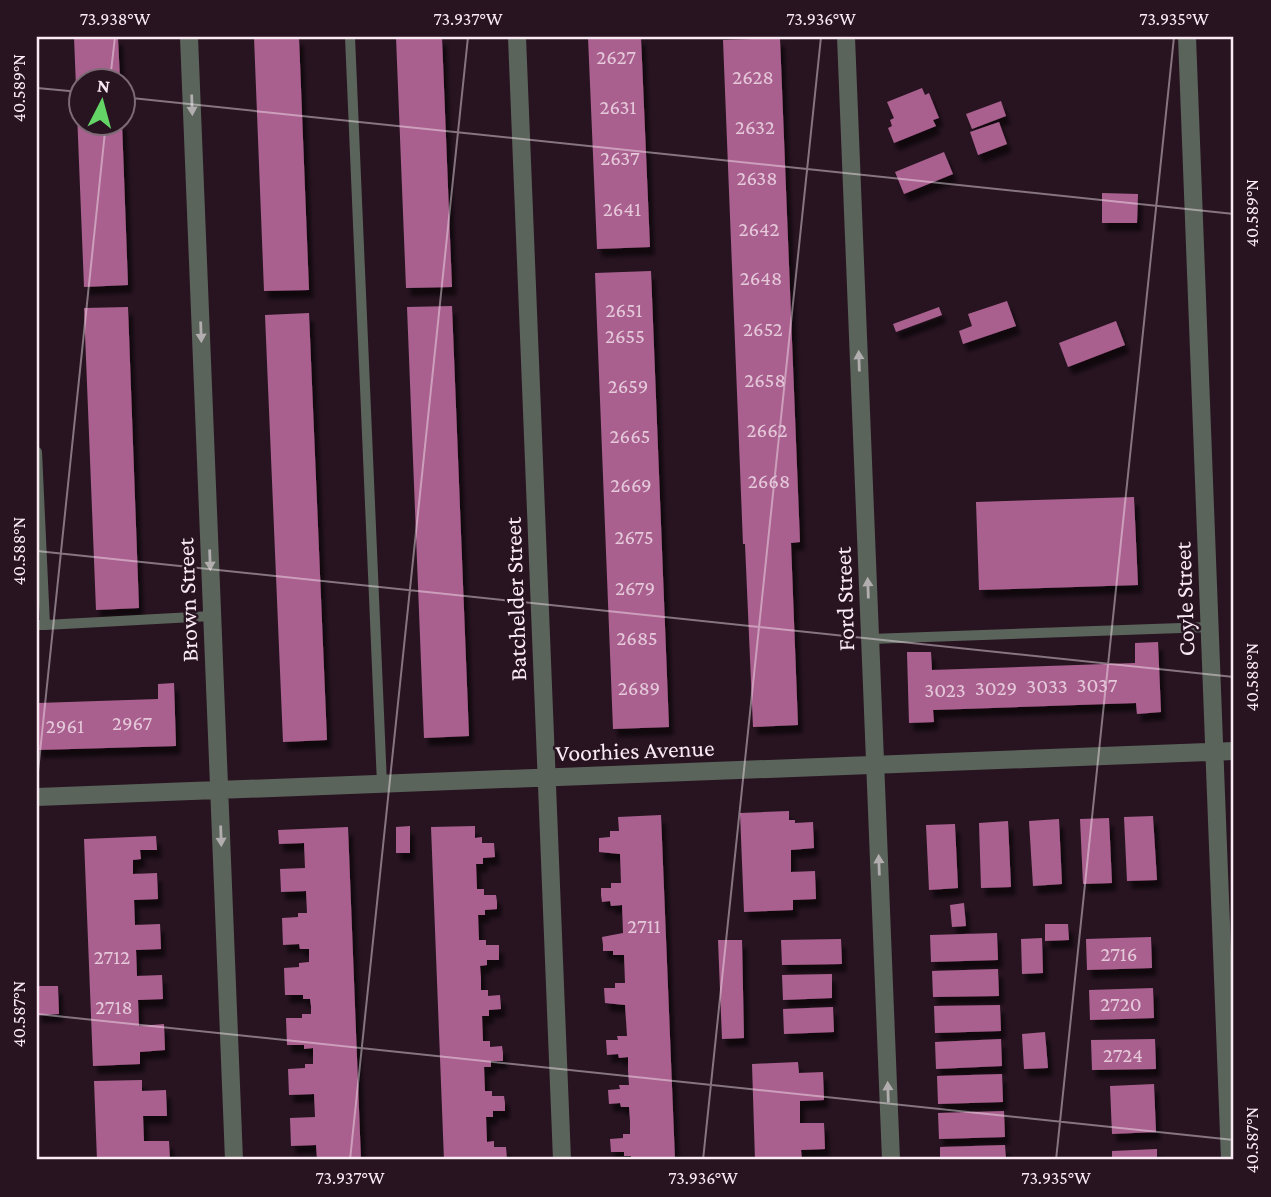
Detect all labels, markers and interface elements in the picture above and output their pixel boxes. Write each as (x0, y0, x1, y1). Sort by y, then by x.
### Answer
text: 73.938°W (80, 9, 151, 29)
text: 73.937°W (433, 9, 503, 29)
text: 73.936°W (786, 9, 856, 29)
text: 73.935°W (1139, 9, 1209, 29)
house number: 2627 (596, 45, 636, 69)
text: 40.589°N (9, 54, 29, 122)
house number: 2628 (732, 65, 774, 89)
north arrow (66, 66, 136, 136)
text: N (96, 74, 111, 97)
one-way arrow (186, 94, 197, 116)
house number: 2631 (600, 95, 636, 119)
house number: 2632 (735, 115, 775, 139)
house number: 2637 (600, 146, 640, 170)
house number: 2638 (736, 166, 778, 190)
text: 40.589°N (1242, 179, 1262, 247)
house number: 2641 (603, 197, 641, 221)
house number: 2642 (738, 217, 780, 241)
house number: 2648 (740, 266, 782, 290)
house number: 2651 (605, 298, 643, 322)
house number: 2652 (743, 317, 783, 341)
one-way arrow (195, 322, 206, 344)
house number: 2655 (605, 324, 645, 348)
one-way arrow (853, 350, 864, 372)
house number: 2658 (744, 368, 786, 392)
house number: 2659 (608, 374, 648, 398)
house number: 2662 (747, 418, 787, 442)
house number: 2665 (610, 424, 650, 448)
house number: 2668 (748, 469, 790, 493)
house number: 2669 (610, 473, 652, 497)
text: 40.588°N (9, 516, 29, 585)
street label: Batchelder Street (499, 516, 531, 681)
house number: 2675 (614, 525, 654, 549)
street label: Brown Street (171, 536, 203, 663)
street label: Coyle Street (1168, 540, 1199, 657)
street label: Ford Street (829, 545, 859, 652)
one-way arrow (204, 549, 215, 571)
house number: 2679 (615, 576, 655, 600)
one-way arrow (862, 577, 873, 599)
house number: 2685 (616, 626, 658, 650)
text: 40.588°N (1242, 642, 1262, 711)
house number: 3037 (1076, 673, 1118, 697)
house number: 3033 (1026, 674, 1068, 698)
house number: 2689 (618, 676, 660, 700)
house number: 3029 (975, 676, 1017, 700)
house number: 3023 (924, 678, 966, 702)
house number: 2967 (112, 711, 152, 735)
house number: 2961 (46, 714, 84, 738)
street label: Voorhies Avenue (555, 734, 715, 766)
one-way arrow (216, 825, 227, 847)
one-way arrow (873, 854, 884, 876)
house number: 2711 (627, 914, 661, 938)
house number: 2716 (1100, 942, 1138, 966)
house number: 2712 (94, 945, 130, 969)
text: 40.587°N (9, 980, 29, 1047)
house number: 2720 (1100, 992, 1142, 1016)
house number: 2718 (95, 995, 133, 1019)
house number: 2724 (1103, 1043, 1143, 1067)
one-way arrow (882, 1081, 893, 1103)
text: 40.587°N (1242, 1106, 1262, 1173)
text: 73.937°W (315, 1168, 385, 1188)
text: 73.936°W (668, 1168, 738, 1188)
text: 73.935°W (1021, 1168, 1091, 1188)

